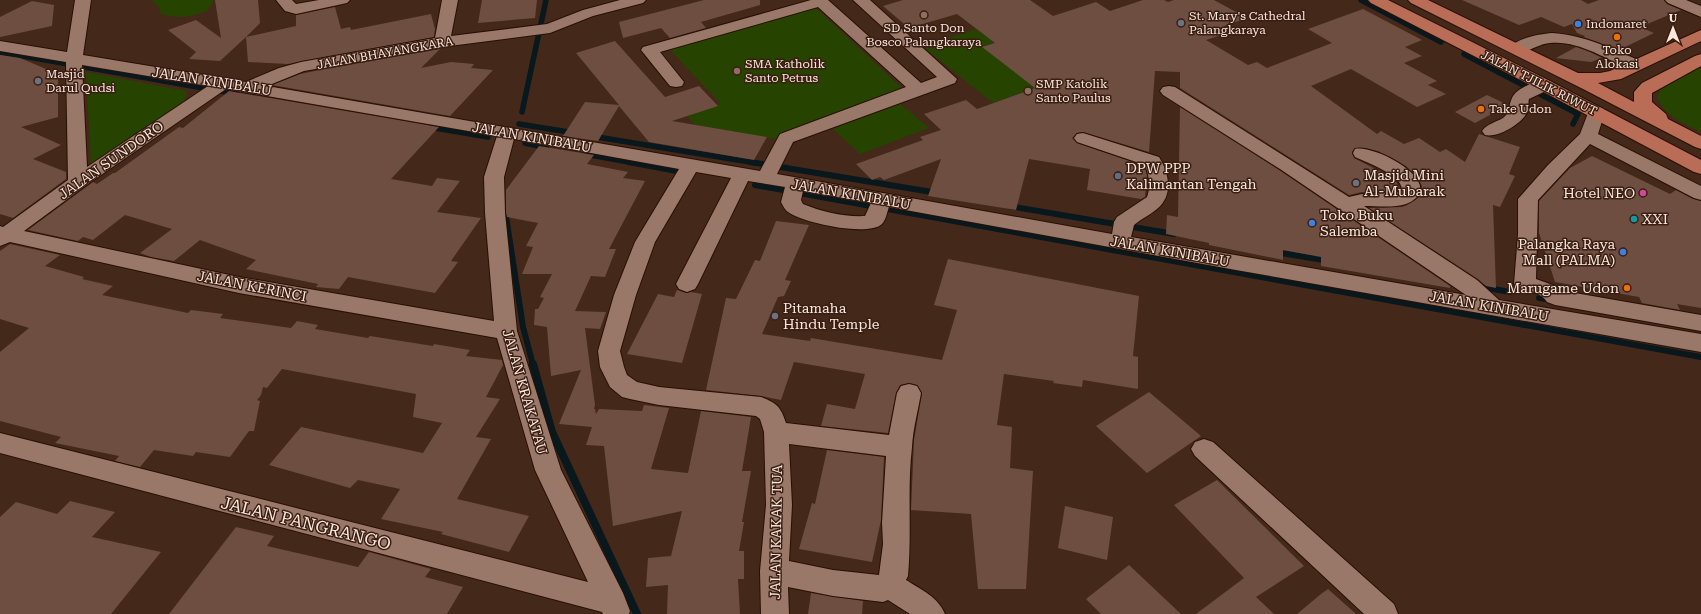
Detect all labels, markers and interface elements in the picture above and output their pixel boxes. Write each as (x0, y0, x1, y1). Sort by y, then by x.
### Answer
north arrow (1653, 8, 1693, 48)
place label: St. Mary's Cathedral Palangkaraya (1189, 9, 1306, 37)
marker: SD Santo Don Bosco Palangkaraya (919, 10, 929, 20)
text: U (1669, 12, 1678, 25)
place label: Indomaret (1586, 17, 1647, 31)
marker: St. Mary's Cathedral Palangkaraya (1176, 18, 1186, 28)
marker: Indomaret (1573, 19, 1583, 29)
place label: SD Santo Don Bosco Palangkaraya (867, 21, 982, 49)
marker: Toko Alokasi (1612, 32, 1622, 42)
street label: JALAN BHAYANGKARA (316, 34, 455, 72)
place label: Toko Alokasi (1596, 43, 1639, 71)
street label: JALAN TJILIK RIWUT (1479, 48, 1599, 118)
place label: SMA Katholik Santo Petrus (745, 57, 825, 85)
street label: JALAN KINIBALU (151, 64, 273, 98)
marker: SMA Katholik Santo Petrus (732, 66, 742, 76)
place label: Masjid Darul Qudsi (46, 67, 115, 95)
marker: Masjid Darul Qudsi (33, 76, 43, 86)
place label: SMP Katolik Santo Paulus (1036, 77, 1111, 105)
marker: SMP Katolik Santo Paulus (1023, 86, 1033, 96)
place label: Take Udon (1489, 102, 1552, 116)
marker: Take Udon (1476, 104, 1486, 114)
street label: JALAN SUNDORO (55, 118, 167, 202)
street label: JALAN KINIBALU (471, 119, 593, 155)
place label: DPW PPP Kalimantan Tengah (1126, 160, 1257, 192)
place label: Masjid Mini Al-Mubarak (1364, 167, 1445, 199)
marker: DPW PPP Kalimantan Tengah (1113, 171, 1123, 181)
street label: JALAN KINIBALU (790, 176, 912, 212)
marker: Masjid Mini Al-Mubarak (1351, 178, 1361, 188)
place label: Hotel NEO (1563, 185, 1635, 201)
marker: Hotel NEO (1638, 188, 1648, 198)
place label: Toko Buku Salemba (1320, 207, 1393, 239)
place label: XXI (1642, 211, 1668, 227)
marker: XXI (1629, 214, 1639, 224)
marker: Toko Buku Salemba (1307, 218, 1317, 228)
street label: JALAN KINIBALU (1109, 233, 1231, 269)
place label: Palangka Raya Mall (PALMA) (1518, 236, 1615, 268)
marker: Palangka Raya Mall (PALMA) (1618, 247, 1628, 257)
street label: JALAN KERINCI (196, 268, 308, 304)
place label: Marugame Udon (1507, 280, 1619, 296)
marker: Marugame Udon (1622, 283, 1632, 293)
street label: JALAN KINIBALU (1428, 288, 1550, 324)
place label: Pitamaha Hindu Temple (783, 300, 880, 332)
marker: Pitamaha Hindu Temple (770, 311, 780, 321)
street label: JALAN KRAKATAU (499, 327, 551, 457)
street label: JALAN KAKAK TUA (767, 464, 785, 600)
street label: JALAN PANGRANGO (219, 492, 393, 554)

